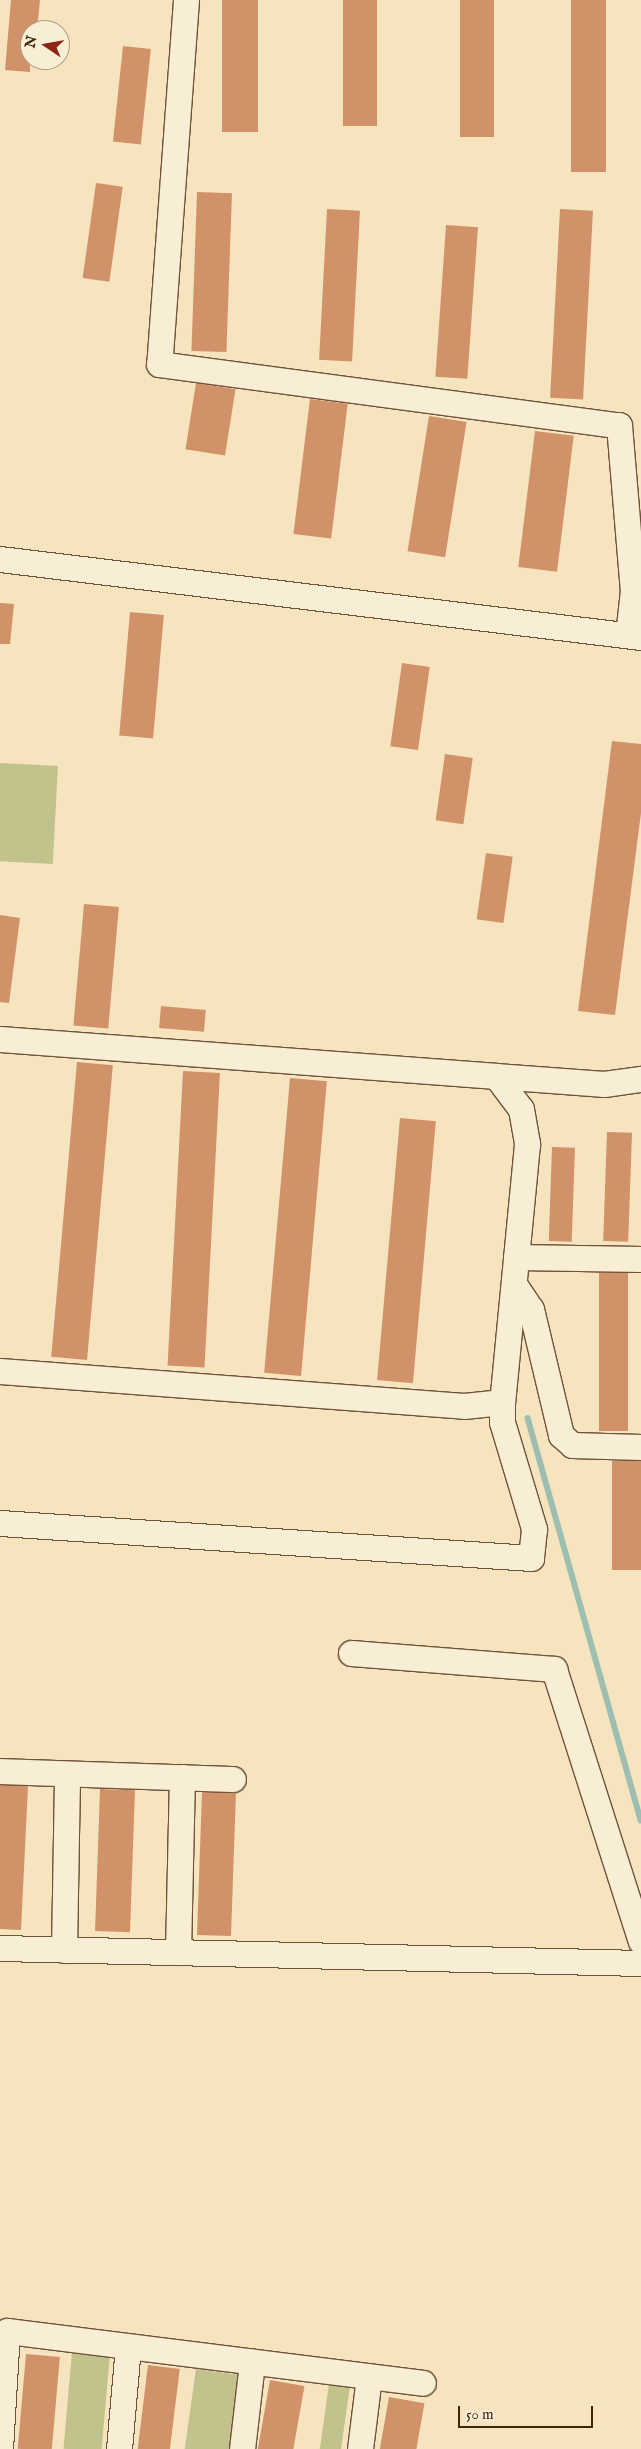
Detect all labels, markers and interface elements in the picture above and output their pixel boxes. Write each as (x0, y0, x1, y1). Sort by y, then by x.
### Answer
north arrow (20, 20, 70, 70)
text: N (21, 34, 41, 50)
scale bar (461, 2396, 596, 2428)
text: 50 m (466, 2405, 494, 2424)

